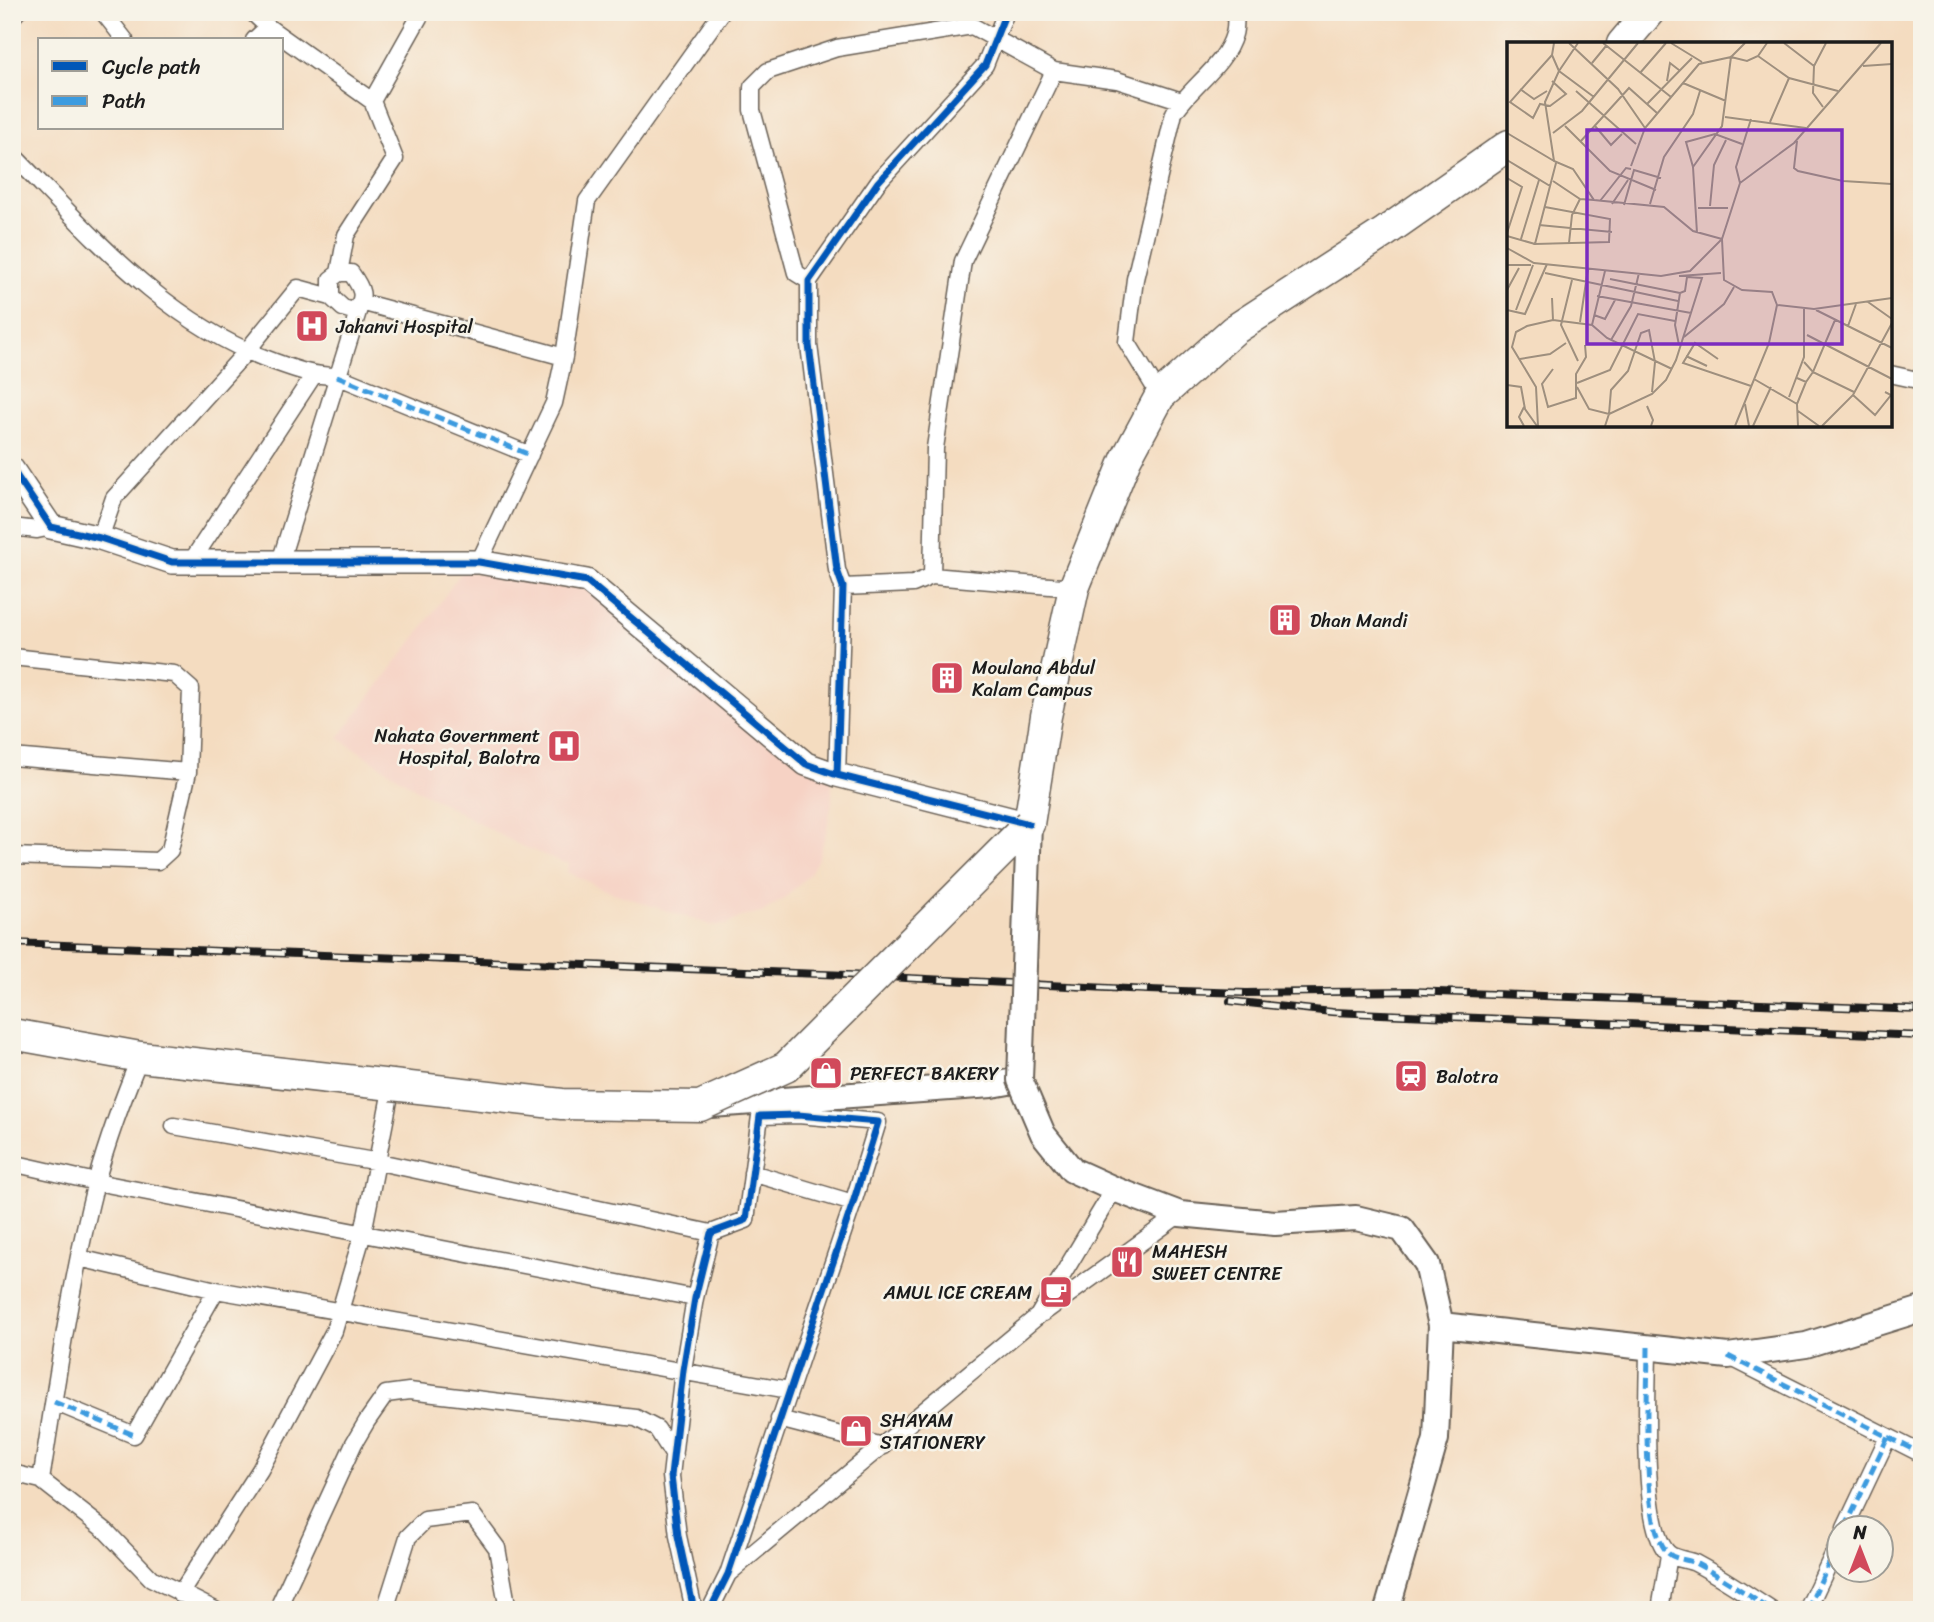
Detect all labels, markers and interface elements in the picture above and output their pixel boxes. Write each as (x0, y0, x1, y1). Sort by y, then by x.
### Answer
legend (38, 38, 284, 130)
inset map (1507, 42, 1892, 427)
text: Cycle path (102, 48, 201, 86)
text: Path (102, 82, 145, 120)
hospital icon: Jahanvi Hospital (293, 307, 331, 345)
place label: Jahanvi Hospital (335, 310, 474, 343)
building icon: Dhan Mandi (1266, 601, 1304, 639)
place label: Dhan Mandi (1310, 604, 1408, 637)
place label: Moulana Abdul Kalam Campus (972, 651, 1096, 706)
building icon: Moulana Abdul Kalam Campus (928, 659, 966, 697)
place label: Nahata Government Hospital, Balotra (375, 719, 540, 774)
hospital icon: Nahata Government Hospital, Balotra (545, 727, 583, 765)
shop icon: PERFECT BAKERY (807, 1054, 845, 1092)
place label: PERFECT BAKERY (850, 1057, 1000, 1090)
station icon: Balotra (1392, 1057, 1430, 1095)
place label: Balotra (1436, 1060, 1499, 1093)
place label: MAHESH SWEET CENTRE (1152, 1235, 1283, 1290)
restaurant icon: MAHESH SWEET CENTRE (1108, 1243, 1146, 1281)
cafe icon: AMUL ICE CREAM (1037, 1273, 1075, 1311)
place label: AMUL ICE CREAM (883, 1276, 1032, 1309)
place label: SHAYAM STATIONERY (880, 1404, 986, 1459)
shop icon: SHAYAM STATIONERY (837, 1412, 875, 1450)
north arrow (1826, 1514, 1896, 1584)
text: N (1852, 1516, 1867, 1549)

